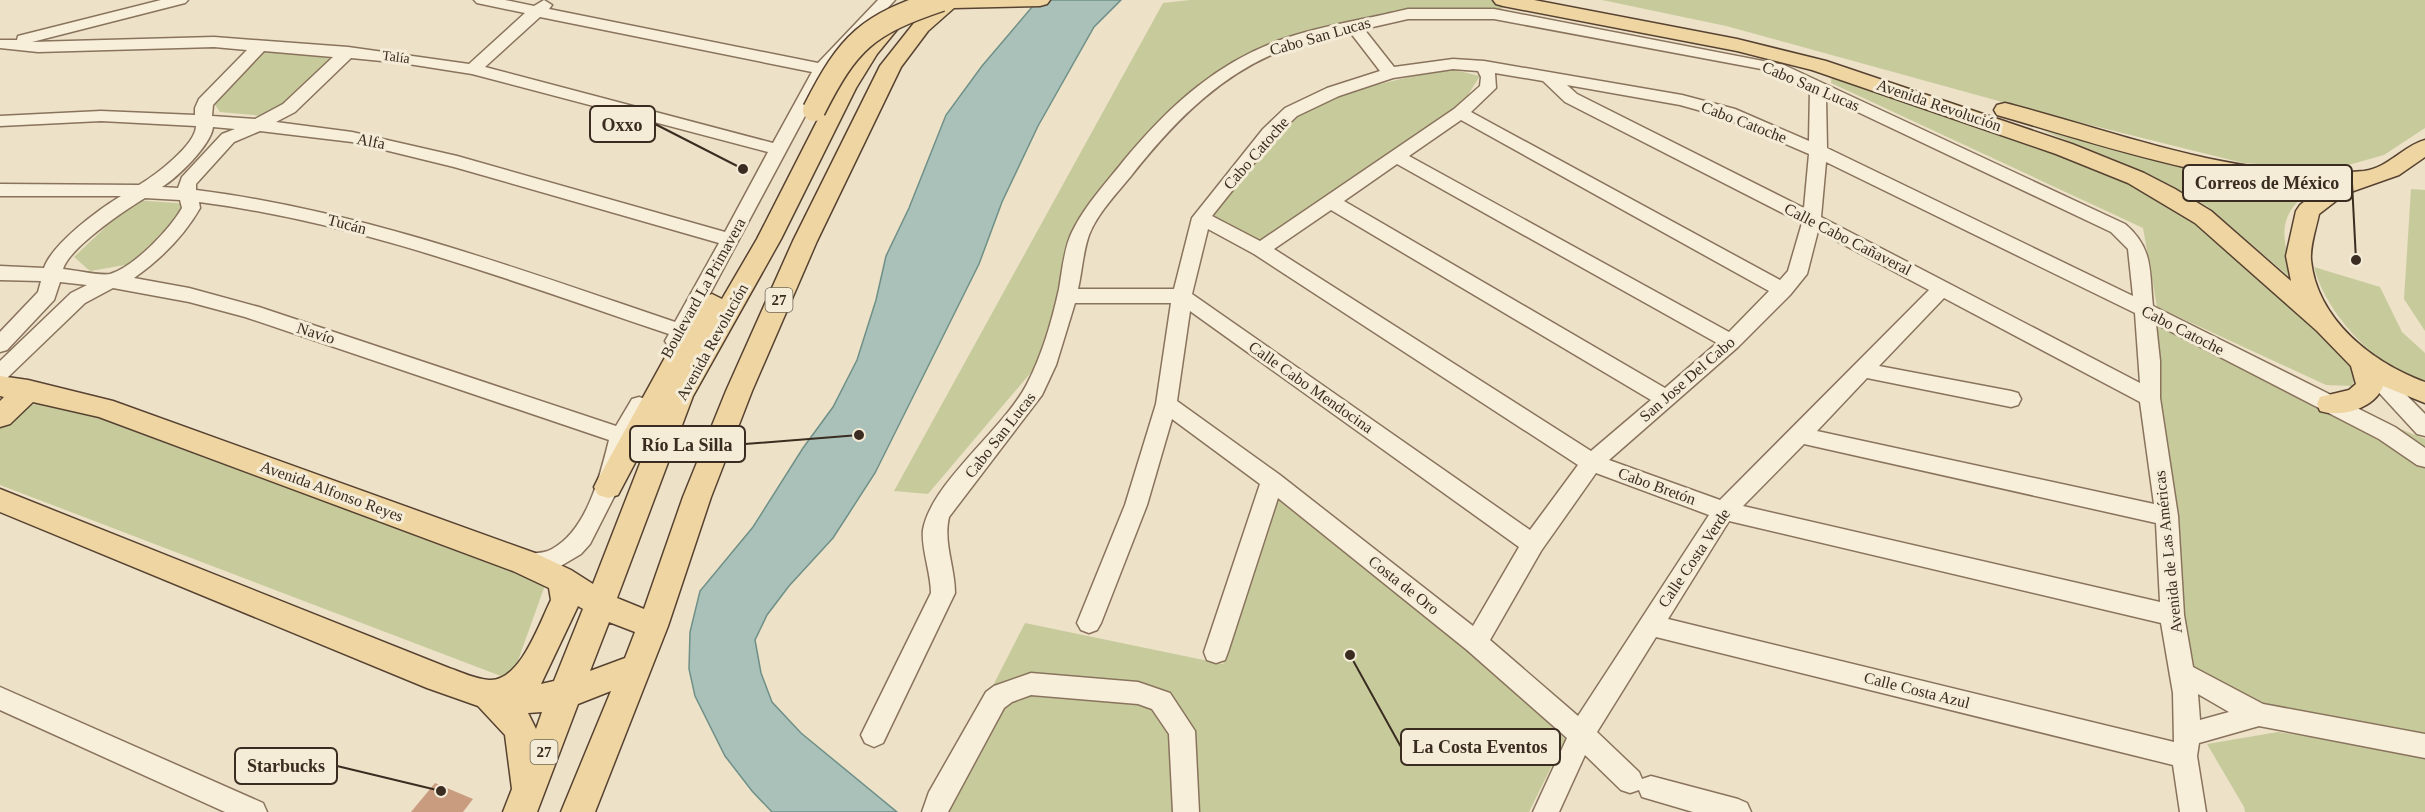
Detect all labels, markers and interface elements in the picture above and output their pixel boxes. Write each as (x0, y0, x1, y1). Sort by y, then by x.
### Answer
street label: Cabo San Lucas (1268, 13, 1372, 59)
street label: Talía (381, 48, 411, 66)
street label: Cabo San Lucas (1760, 58, 1862, 114)
street label: Avenida Revolución (1874, 76, 2004, 134)
street label: Cabo Catoche (1699, 98, 1789, 146)
callout: Oxxo (590, 106, 655, 142)
street label: Cabo Catoche (1220, 113, 1292, 193)
text: Oxxo (601, 115, 643, 135)
street label: Alfa (355, 130, 387, 152)
callout: Correos de México (2183, 165, 2352, 201)
text: Correos de México (2195, 173, 2339, 193)
street label: Calle Cabo Cañaveral (1782, 200, 1915, 279)
street label: Tucán (326, 211, 368, 237)
street label: Boulevard La Primavera (657, 215, 749, 361)
street label: Avenida Revolución (673, 281, 751, 403)
road number: 27 (766, 288, 792, 312)
street label: Cabo Catoche (2139, 302, 2227, 358)
street label: Navío (295, 319, 337, 347)
street label: San Jose Del Cabo (1636, 333, 1738, 425)
street label: Calle Cabo Mendocina (1246, 338, 1376, 436)
street label: Cabo San Lucas (961, 389, 1039, 481)
callout: Río La Silla (630, 426, 745, 462)
text: Río La Silla (641, 435, 733, 455)
street label: Avenida Alfonso Reyes (258, 457, 406, 526)
street label: Cabo Bretón (1616, 464, 1698, 508)
street label: Avenida de Las Américas (2151, 470, 2185, 634)
street label: Calle Costa Verde (1655, 505, 1733, 611)
street label: Costa de Oro (1365, 552, 1443, 618)
street label: Calle Costa Azul (1862, 669, 1972, 711)
callout: La Costa Eventos (1401, 729, 1560, 765)
text: La Costa Eventos (1412, 737, 1548, 757)
road number: 27 (530, 740, 558, 764)
callout: Starbucks (235, 748, 337, 784)
text: Starbucks (247, 756, 325, 776)

